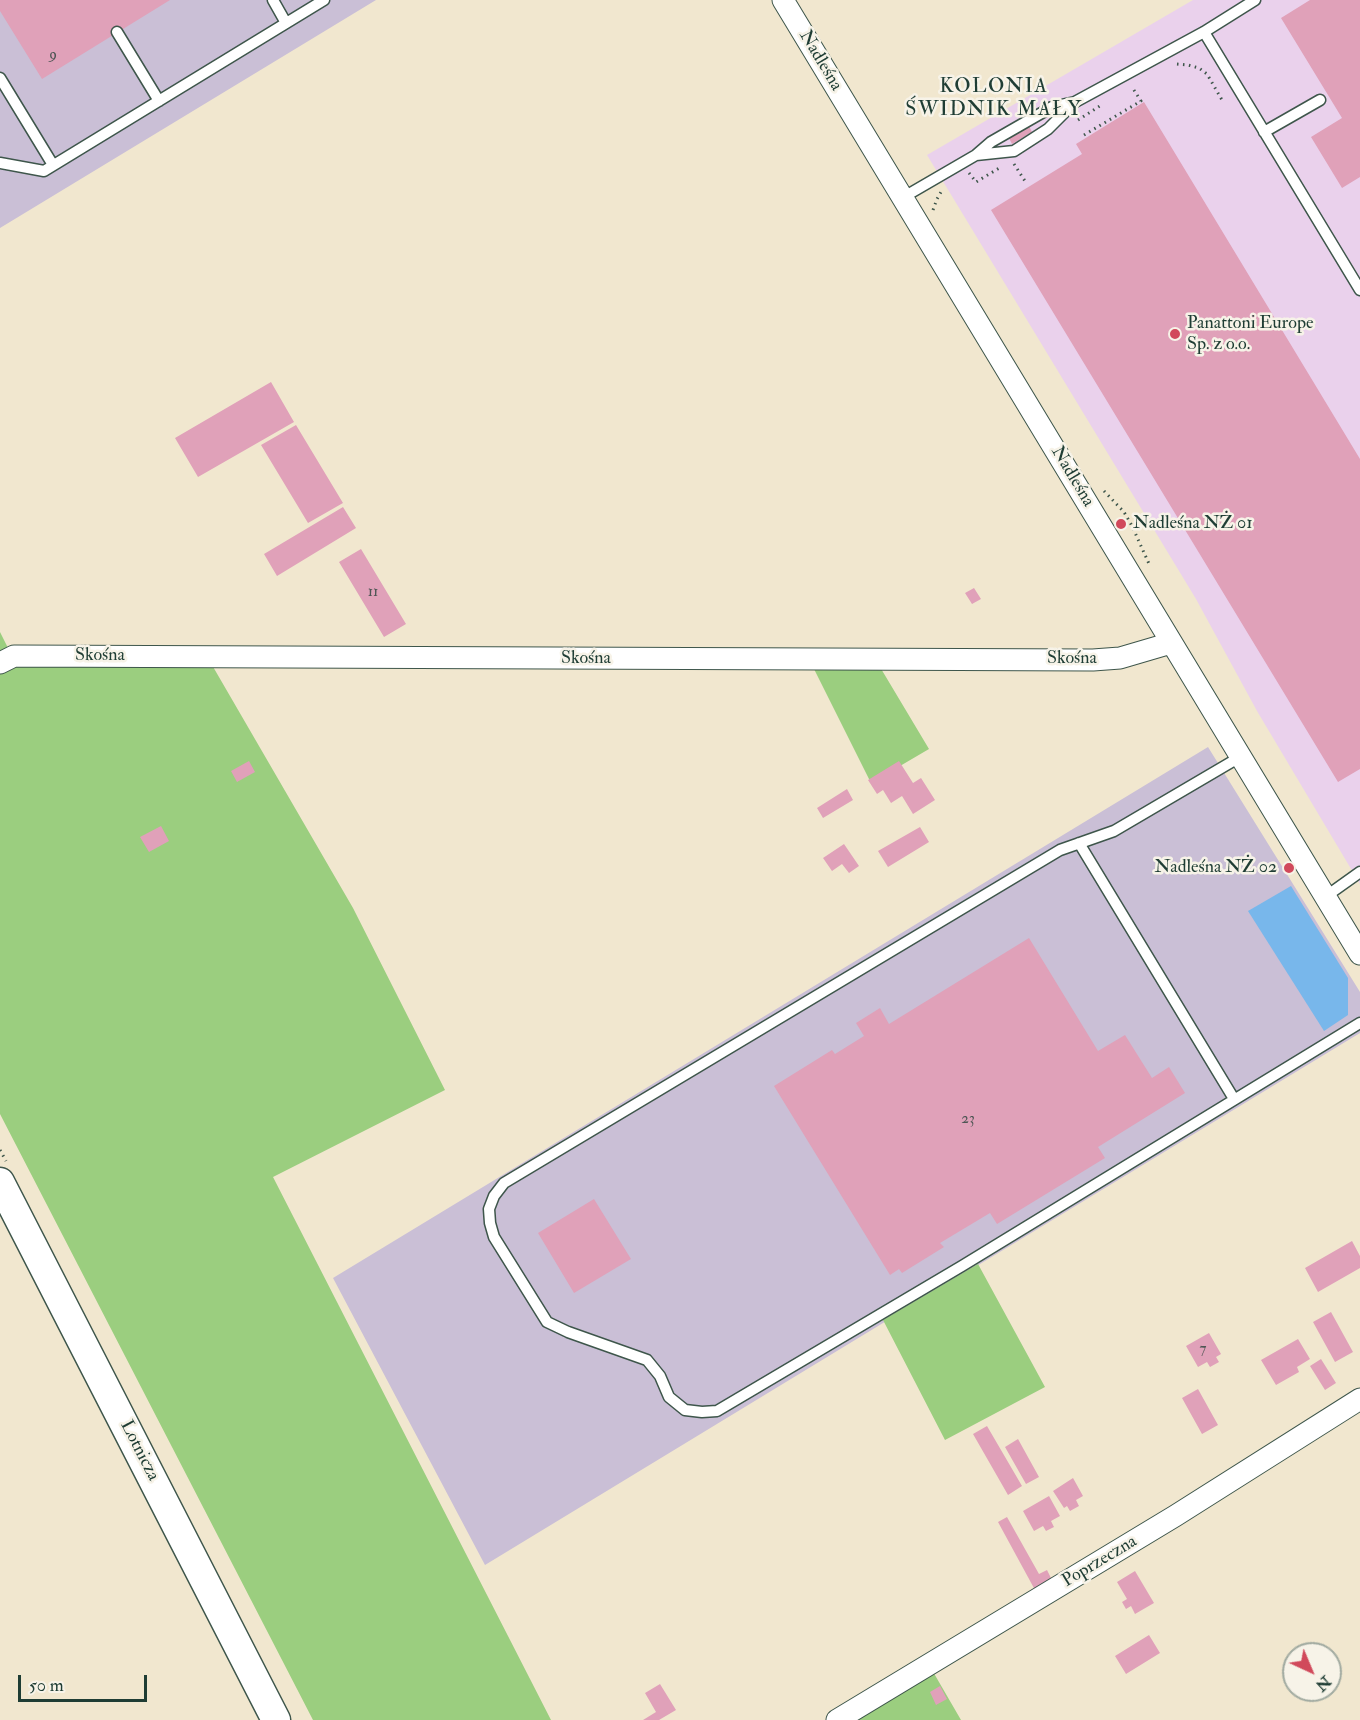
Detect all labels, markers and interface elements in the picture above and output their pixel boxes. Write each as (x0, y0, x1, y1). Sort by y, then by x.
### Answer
street label: Nadleśna (794, 27, 846, 95)
house number: 9 (49, 47, 57, 65)
district label: KOLONIA ŚWIDNIK MAŁY (905, 76, 1083, 123)
place label: Panattoni Europe Sp. z o.o. (1187, 313, 1314, 356)
marker: Panattoni Europe Sp. z o.o. (1168, 327, 1182, 341)
street label: Nadleśna (1046, 443, 1098, 511)
place label: Nadleśna NŻ 01 (1133, 513, 1253, 535)
marker: Nadleśna NŻ 01 (1114, 517, 1128, 531)
house number: 11 (368, 584, 378, 602)
street label: Skośna (75, 645, 125, 667)
street label: Skośna (561, 648, 611, 670)
street label: Skośna (1047, 648, 1097, 670)
place label: Nadleśna NŻ 02 (1155, 857, 1277, 879)
marker: Nadleśna NŻ 02 (1282, 861, 1296, 875)
house number: 23 (961, 1111, 975, 1129)
house number: 7 (1200, 1341, 1206, 1359)
street label: Lotnicza (115, 1417, 163, 1485)
street label: Poprzeczna (1059, 1531, 1141, 1593)
north arrow (1282, 1642, 1342, 1702)
scale bar (21, 1663, 150, 1701)
text: N (1311, 1671, 1335, 1696)
text: 50 m (29, 1674, 64, 1697)

